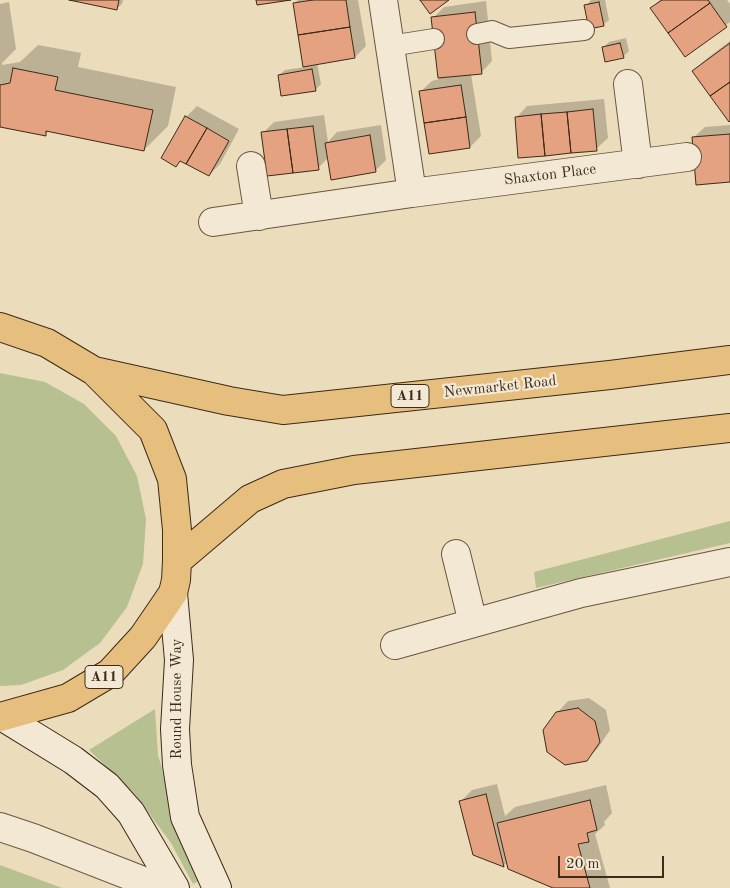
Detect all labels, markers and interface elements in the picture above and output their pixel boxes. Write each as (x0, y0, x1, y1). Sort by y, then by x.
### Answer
street label: Shaxton Place (503, 160, 597, 190)
street label: Newmarket Road (443, 372, 557, 402)
road number: A11 (391, 384, 429, 408)
street label: Round House Way (168, 638, 186, 760)
road number: A11 (85, 666, 123, 689)
scale bar (560, 846, 666, 878)
text: 20 m (566, 857, 600, 872)

